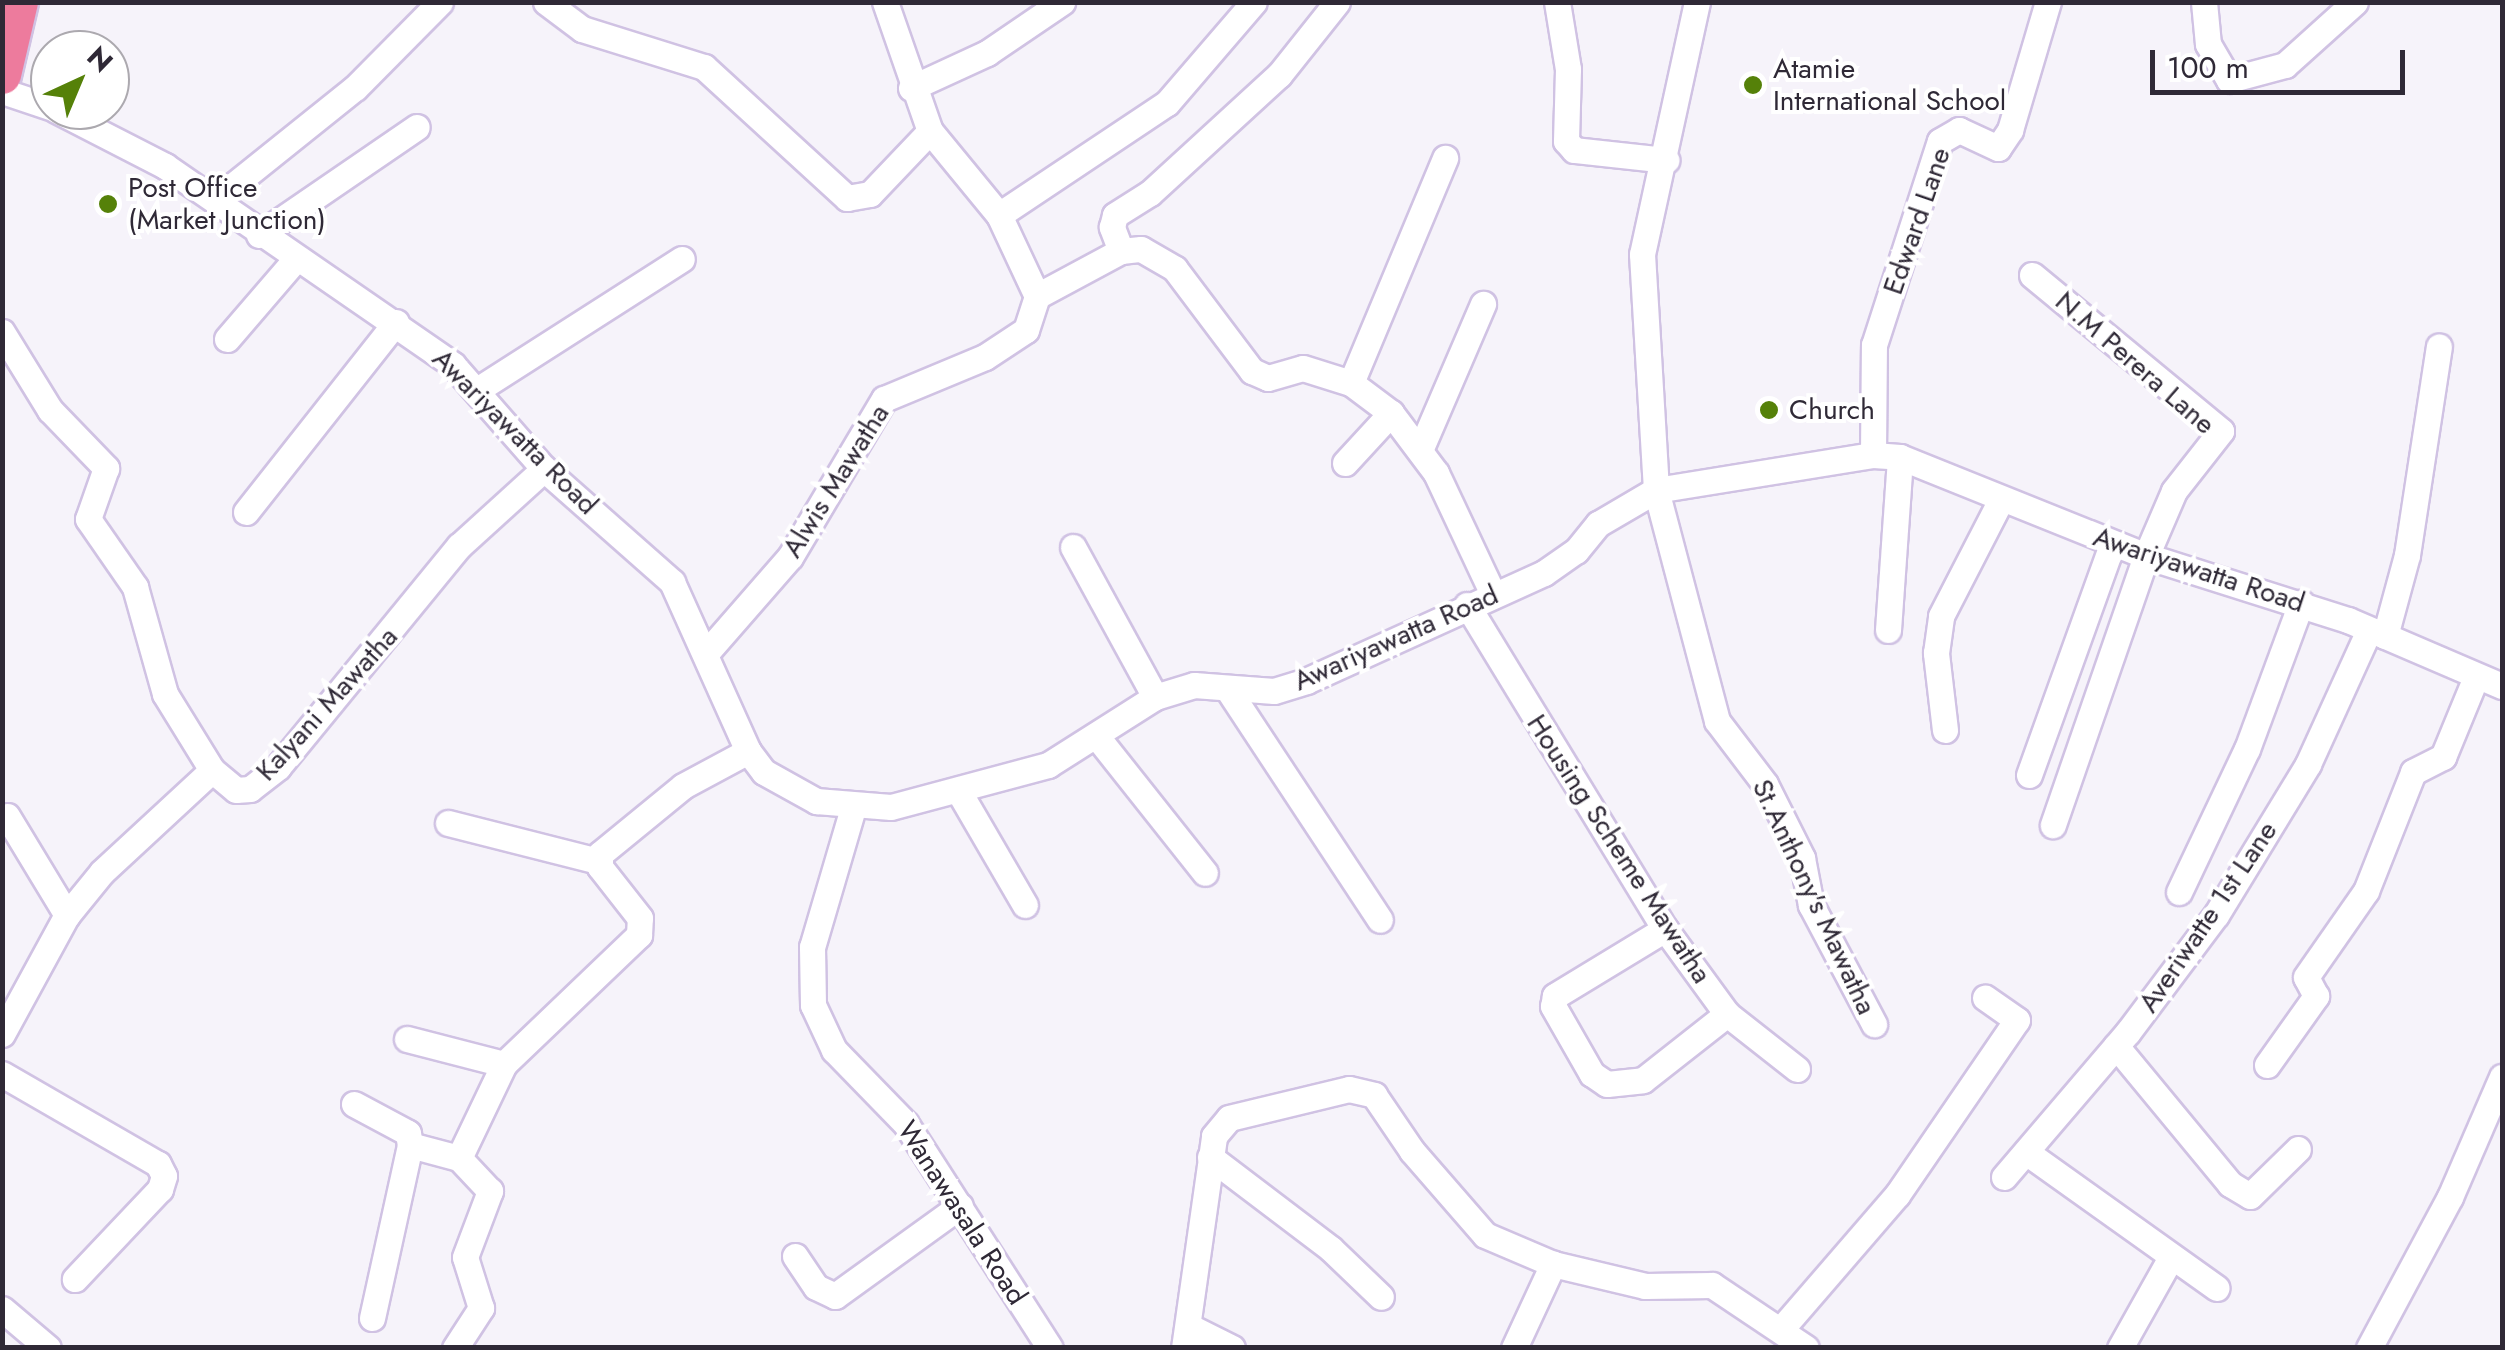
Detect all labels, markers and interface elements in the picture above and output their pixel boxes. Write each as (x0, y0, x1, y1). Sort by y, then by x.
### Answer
north arrow (30, 30, 130, 130)
scale bar (2155, 30, 2410, 92)
text: N (78, 37, 122, 82)
text: 100 m (2167, 46, 2249, 89)
place label: Atamie International School (1773, 52, 2006, 118)
marker: Atamie International School (1742, 74, 1764, 96)
street label: Edward Lane (1876, 143, 1958, 299)
place label: Post Office (Market Junction) (128, 171, 326, 237)
marker: Post Office (Market Junction) (97, 193, 119, 215)
street label: N.M Perera Lane (2048, 285, 2222, 441)
street label: Awariyawatta Road (425, 342, 605, 522)
place label: Church (1789, 393, 1875, 427)
street label: Alwis Mawatha (776, 398, 896, 564)
marker: Church (1758, 399, 1780, 421)
street label: Awariyawatta Road (2089, 520, 2309, 620)
street label: Awariyawatta Road (1289, 578, 1503, 698)
street label: Kalyani Mawatha (249, 620, 405, 788)
street label: Housing Scheme Mawatha (1520, 708, 1718, 990)
street label: St.Anthony's Mawatha (1745, 774, 1883, 1020)
street label: Averiwatte 1st Lane (2132, 815, 2284, 1019)
street label: Wanawasala Road (890, 1115, 1034, 1311)

